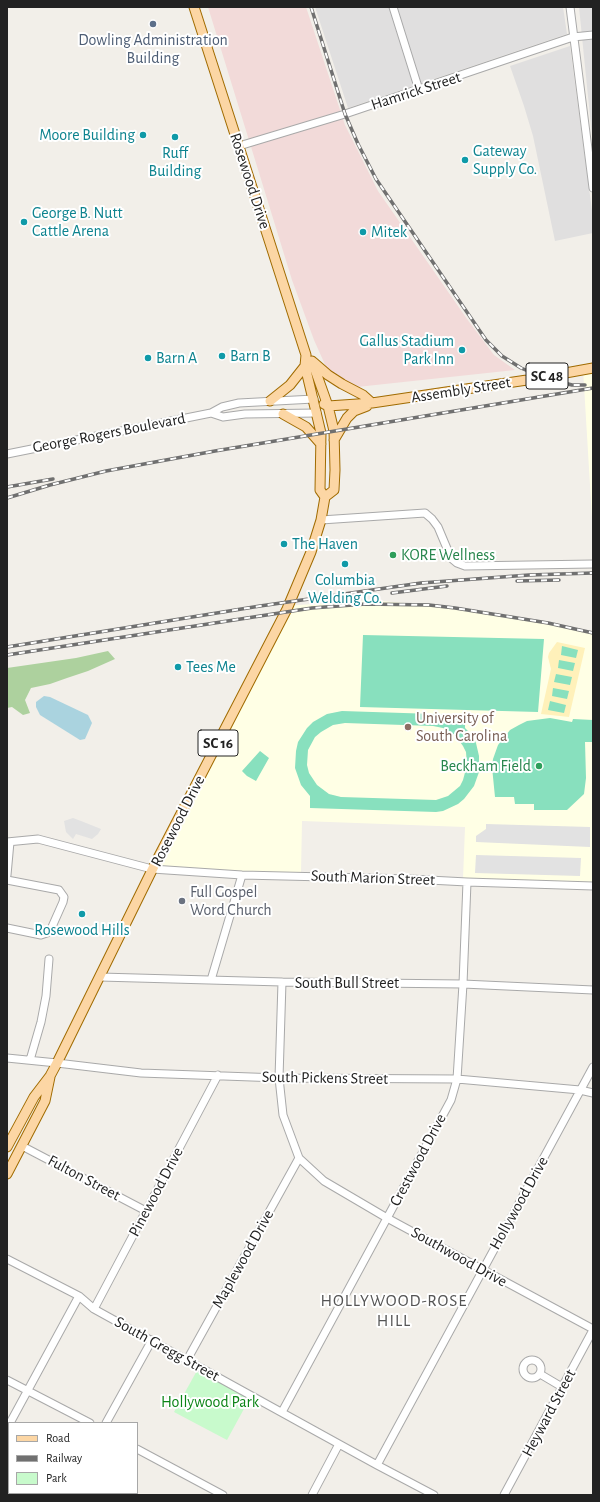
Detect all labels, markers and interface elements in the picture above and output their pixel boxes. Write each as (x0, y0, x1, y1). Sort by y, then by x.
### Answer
marker: Dowling Administration Building (148, 19, 158, 29)
place label: Dowling Administration Building (78, 30, 228, 68)
street label: Hamrick Street (369, 67, 463, 115)
place label: Moore Building (39, 125, 135, 145)
marker: Moore Building (138, 130, 148, 140)
street label: Rosewood Drive (225, 131, 275, 231)
marker: Ruff Building (170, 132, 180, 142)
place label: Gateway Supply Co. (473, 141, 537, 179)
place label: Ruff Building (149, 143, 201, 181)
marker: Gateway Supply Co. (460, 155, 470, 165)
place label: George B. Nutt Cattle Arena (32, 203, 123, 241)
marker: George B. Nutt Cattle Arena (19, 217, 29, 227)
place label: Mitek (371, 222, 407, 242)
marker: Mitek (358, 227, 368, 237)
place label: Gallus Stadium Park Inn (360, 331, 454, 369)
marker: Gallus Stadium Park Inn (457, 345, 467, 355)
place label: Barn B (230, 346, 270, 366)
place label: Barn A (156, 348, 197, 368)
marker: Barn B (217, 351, 227, 361)
marker: Barn A (143, 353, 153, 363)
road number: SC 48 (526, 363, 568, 389)
street label: Assembly Street (410, 373, 512, 407)
street label: George Rogers Boulevard (31, 409, 187, 457)
place label: The Haven (292, 534, 358, 554)
marker: The Haven (279, 539, 289, 549)
place label: KORE Wellness (401, 545, 495, 565)
marker: KORE Wellness (388, 550, 398, 560)
marker: Columbia Welding Co. (340, 559, 350, 569)
place label: Columbia Welding Co. (308, 570, 382, 608)
place label: Tees Me (186, 657, 236, 677)
marker: Tees Me (173, 662, 183, 672)
place label: University of South Carolina (416, 708, 507, 746)
marker: University of South Carolina (403, 722, 413, 732)
road number: SC 16 (198, 730, 238, 756)
place label: Beckham Field (440, 756, 531, 776)
marker: Beckham Field (534, 761, 544, 771)
street label: Rosewood Drive (147, 772, 209, 870)
street label: South Marion Street (311, 866, 435, 890)
place label: Full Gospel Word Church (190, 882, 272, 920)
marker: Full Gospel Word Church (177, 896, 187, 906)
marker: Rosewood Hills (77, 909, 87, 919)
place label: Rosewood Hills (34, 920, 130, 940)
street label: South Bull Street (295, 973, 399, 993)
street label: South Pickens Street (262, 1067, 388, 1089)
street label: Crestwood Drive (386, 1110, 450, 1210)
street label: Pinewood Drive (124, 1144, 188, 1240)
street label: Fulton Street (44, 1151, 124, 1205)
street label: Hollywood Drive (485, 1153, 553, 1253)
street label: Maplewood Drive (208, 1206, 278, 1312)
street label: Southwood Drive (408, 1223, 510, 1291)
district label: HOLLYWOOD-ROSE HILL (321, 1291, 467, 1331)
street label: South Gregg Street (111, 1312, 223, 1386)
street label: Heyward Street (518, 1366, 580, 1460)
park label: Hollywood Park (161, 1392, 259, 1412)
legend (8, 1422, 138, 1494)
text: Road (46, 1432, 70, 1444)
text: Railway (46, 1452, 82, 1464)
text: Park (46, 1472, 67, 1484)

